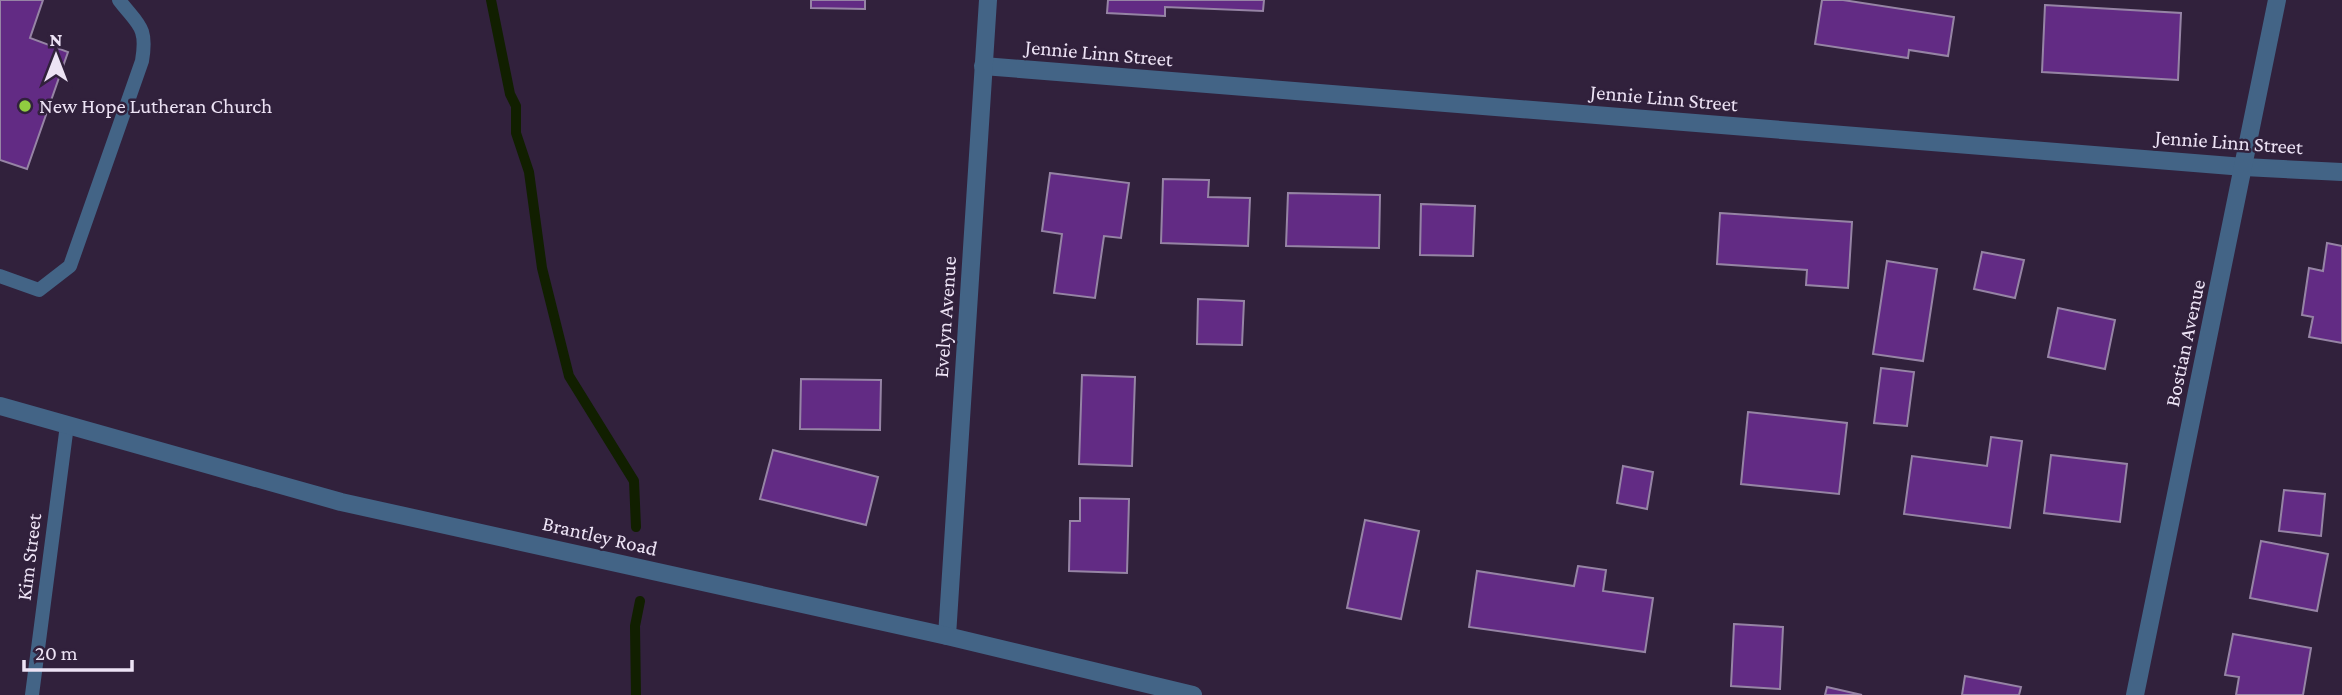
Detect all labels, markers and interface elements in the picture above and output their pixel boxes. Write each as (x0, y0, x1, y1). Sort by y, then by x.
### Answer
north arrow (21, 21, 91, 91)
text: N (50, 29, 63, 50)
street label: Jennie Linn Street (1022, 34, 1175, 72)
street label: Jennie Linn Street (1587, 79, 1740, 117)
place label: New Hope Lutheran Church (39, 94, 272, 118)
marker: New Hope Lutheran Church (17, 98, 33, 114)
street label: Jennie Linn Street (2152, 125, 2305, 159)
street label: Evelyn Avenue (929, 255, 961, 379)
street label: Bostian Avenue (2160, 277, 2210, 409)
street label: Kim Street (12, 511, 46, 602)
street label: Brantley Road (540, 511, 660, 561)
scale bar (24, 628, 133, 672)
text: 20 m (35, 641, 78, 665)

